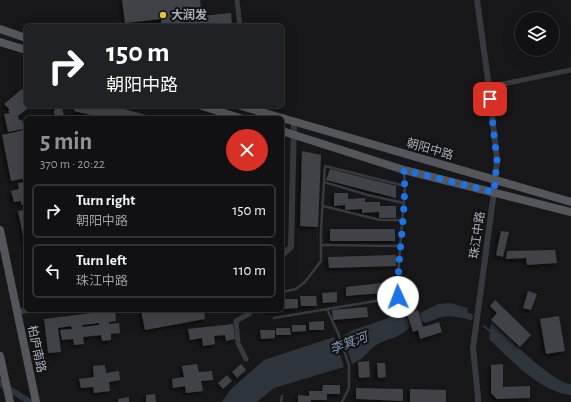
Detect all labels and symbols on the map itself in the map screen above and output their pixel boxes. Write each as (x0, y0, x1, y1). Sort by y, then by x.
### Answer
place label: 大润发 (171, 8, 207, 21)
marker: 大润发 (158, 10, 168, 20)
pin (473, 82, 507, 116)
street label: 朝阳中路 (405, 136, 455, 161)
street label: 珠江中路 (467, 210, 486, 260)
position arrow (377, 276, 419, 318)
street label: 柏庐南路 (26, 324, 49, 374)
water label: 李箕河 (328, 329, 372, 357)

